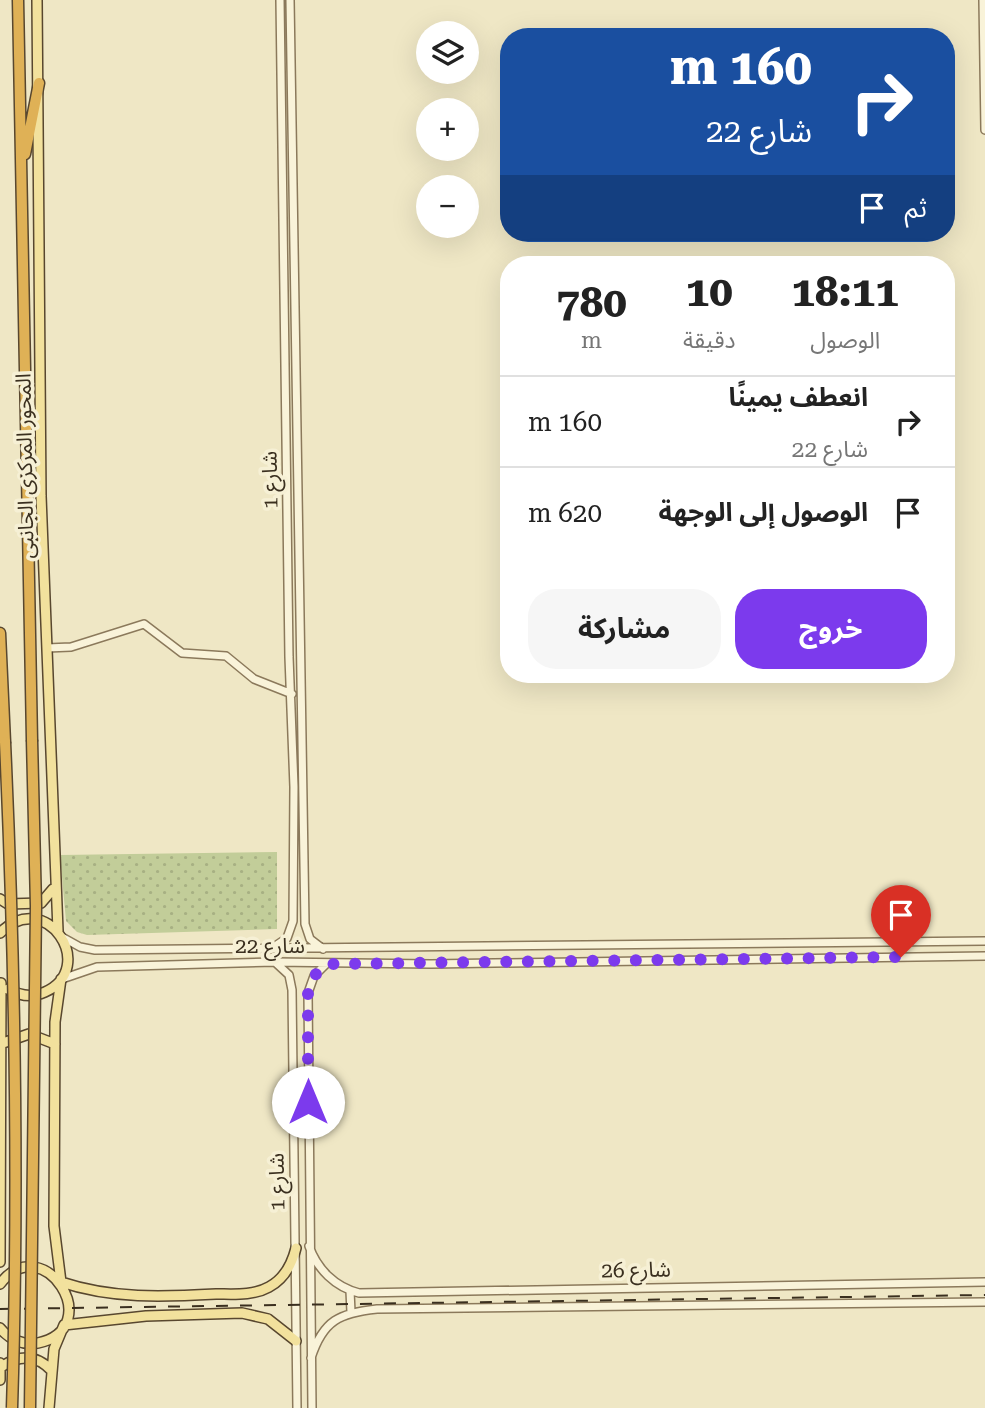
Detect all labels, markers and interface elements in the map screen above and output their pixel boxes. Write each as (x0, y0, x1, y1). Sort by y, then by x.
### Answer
map controls (416, 21, 479, 238)
button: layers (416, 21, 479, 84)
text: 160 m (670, 39, 812, 96)
icon: right (836, 56, 927, 147)
button: + (416, 98, 479, 161)
text: شارع 22 (706, 112, 812, 150)
button: − (416, 175, 479, 238)
icon: arrive (853, 189, 891, 227)
text: ثم (905, 193, 927, 223)
text: 10 (686, 267, 733, 316)
text: 18:11 (792, 267, 899, 316)
text: 780 (556, 278, 627, 327)
text: m (581, 327, 602, 354)
text: دقيقة (683, 327, 735, 354)
text: الوصول (810, 327, 880, 354)
street label: المحور المركزى الجانبى (11, 373, 39, 559)
text: انعطف يمينًا (728, 382, 868, 412)
icon: right (889, 403, 927, 441)
text: 160 m (528, 407, 602, 437)
text: شارع 22 (792, 436, 868, 463)
street label: شارع 1 (257, 451, 286, 509)
icon: arrive (889, 494, 927, 532)
text: الوصول إلى الوجهة (659, 497, 868, 527)
text: 620 m (528, 498, 602, 528)
button: مشاركة (528, 589, 721, 669)
button: خروج (735, 589, 927, 669)
pin (871, 885, 931, 957)
icon: arrive (882, 896, 920, 934)
street label: شارع 22 (235, 934, 305, 961)
position arrow (271, 1065, 345, 1139)
street label: شارع 1 (264, 1153, 293, 1211)
street label: شارع 26 (601, 1257, 671, 1286)

